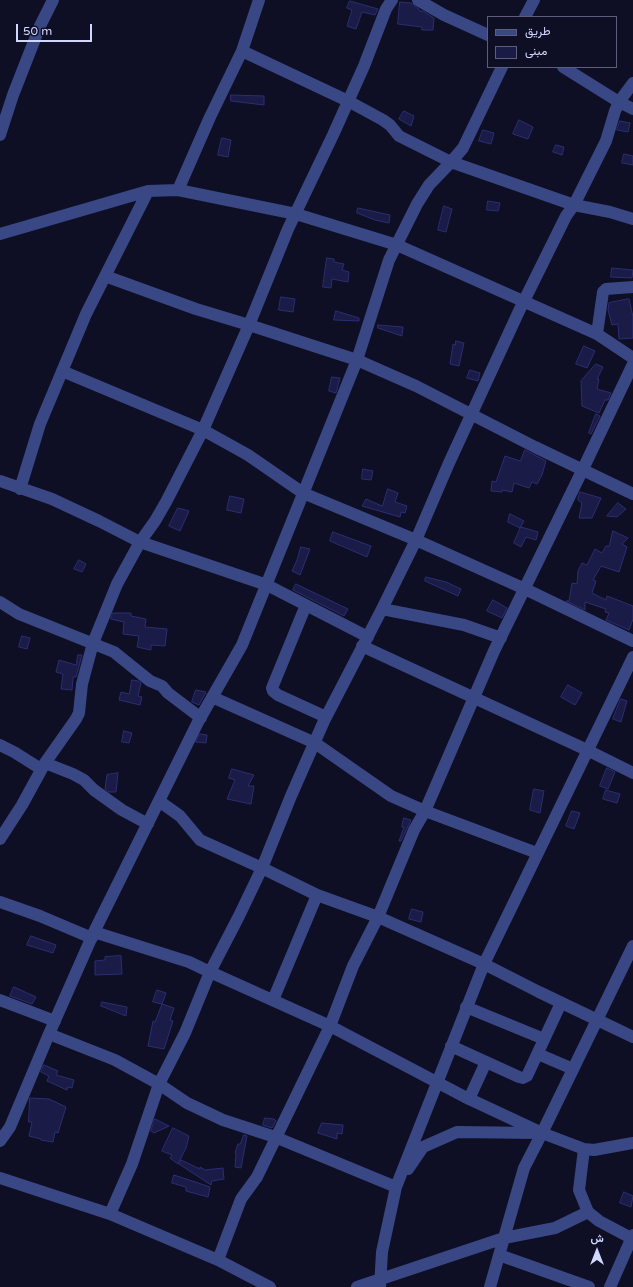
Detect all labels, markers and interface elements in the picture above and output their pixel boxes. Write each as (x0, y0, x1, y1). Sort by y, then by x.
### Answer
scale bar (18, 16, 94, 42)
legend (487, 16, 617, 68)
text: 50 m (23, 24, 52, 38)
text: طريق (525, 24, 550, 38)
text: مبنى (525, 44, 547, 58)
north arrow (577, 1231, 617, 1271)
text: ش (590, 1232, 604, 1245)

